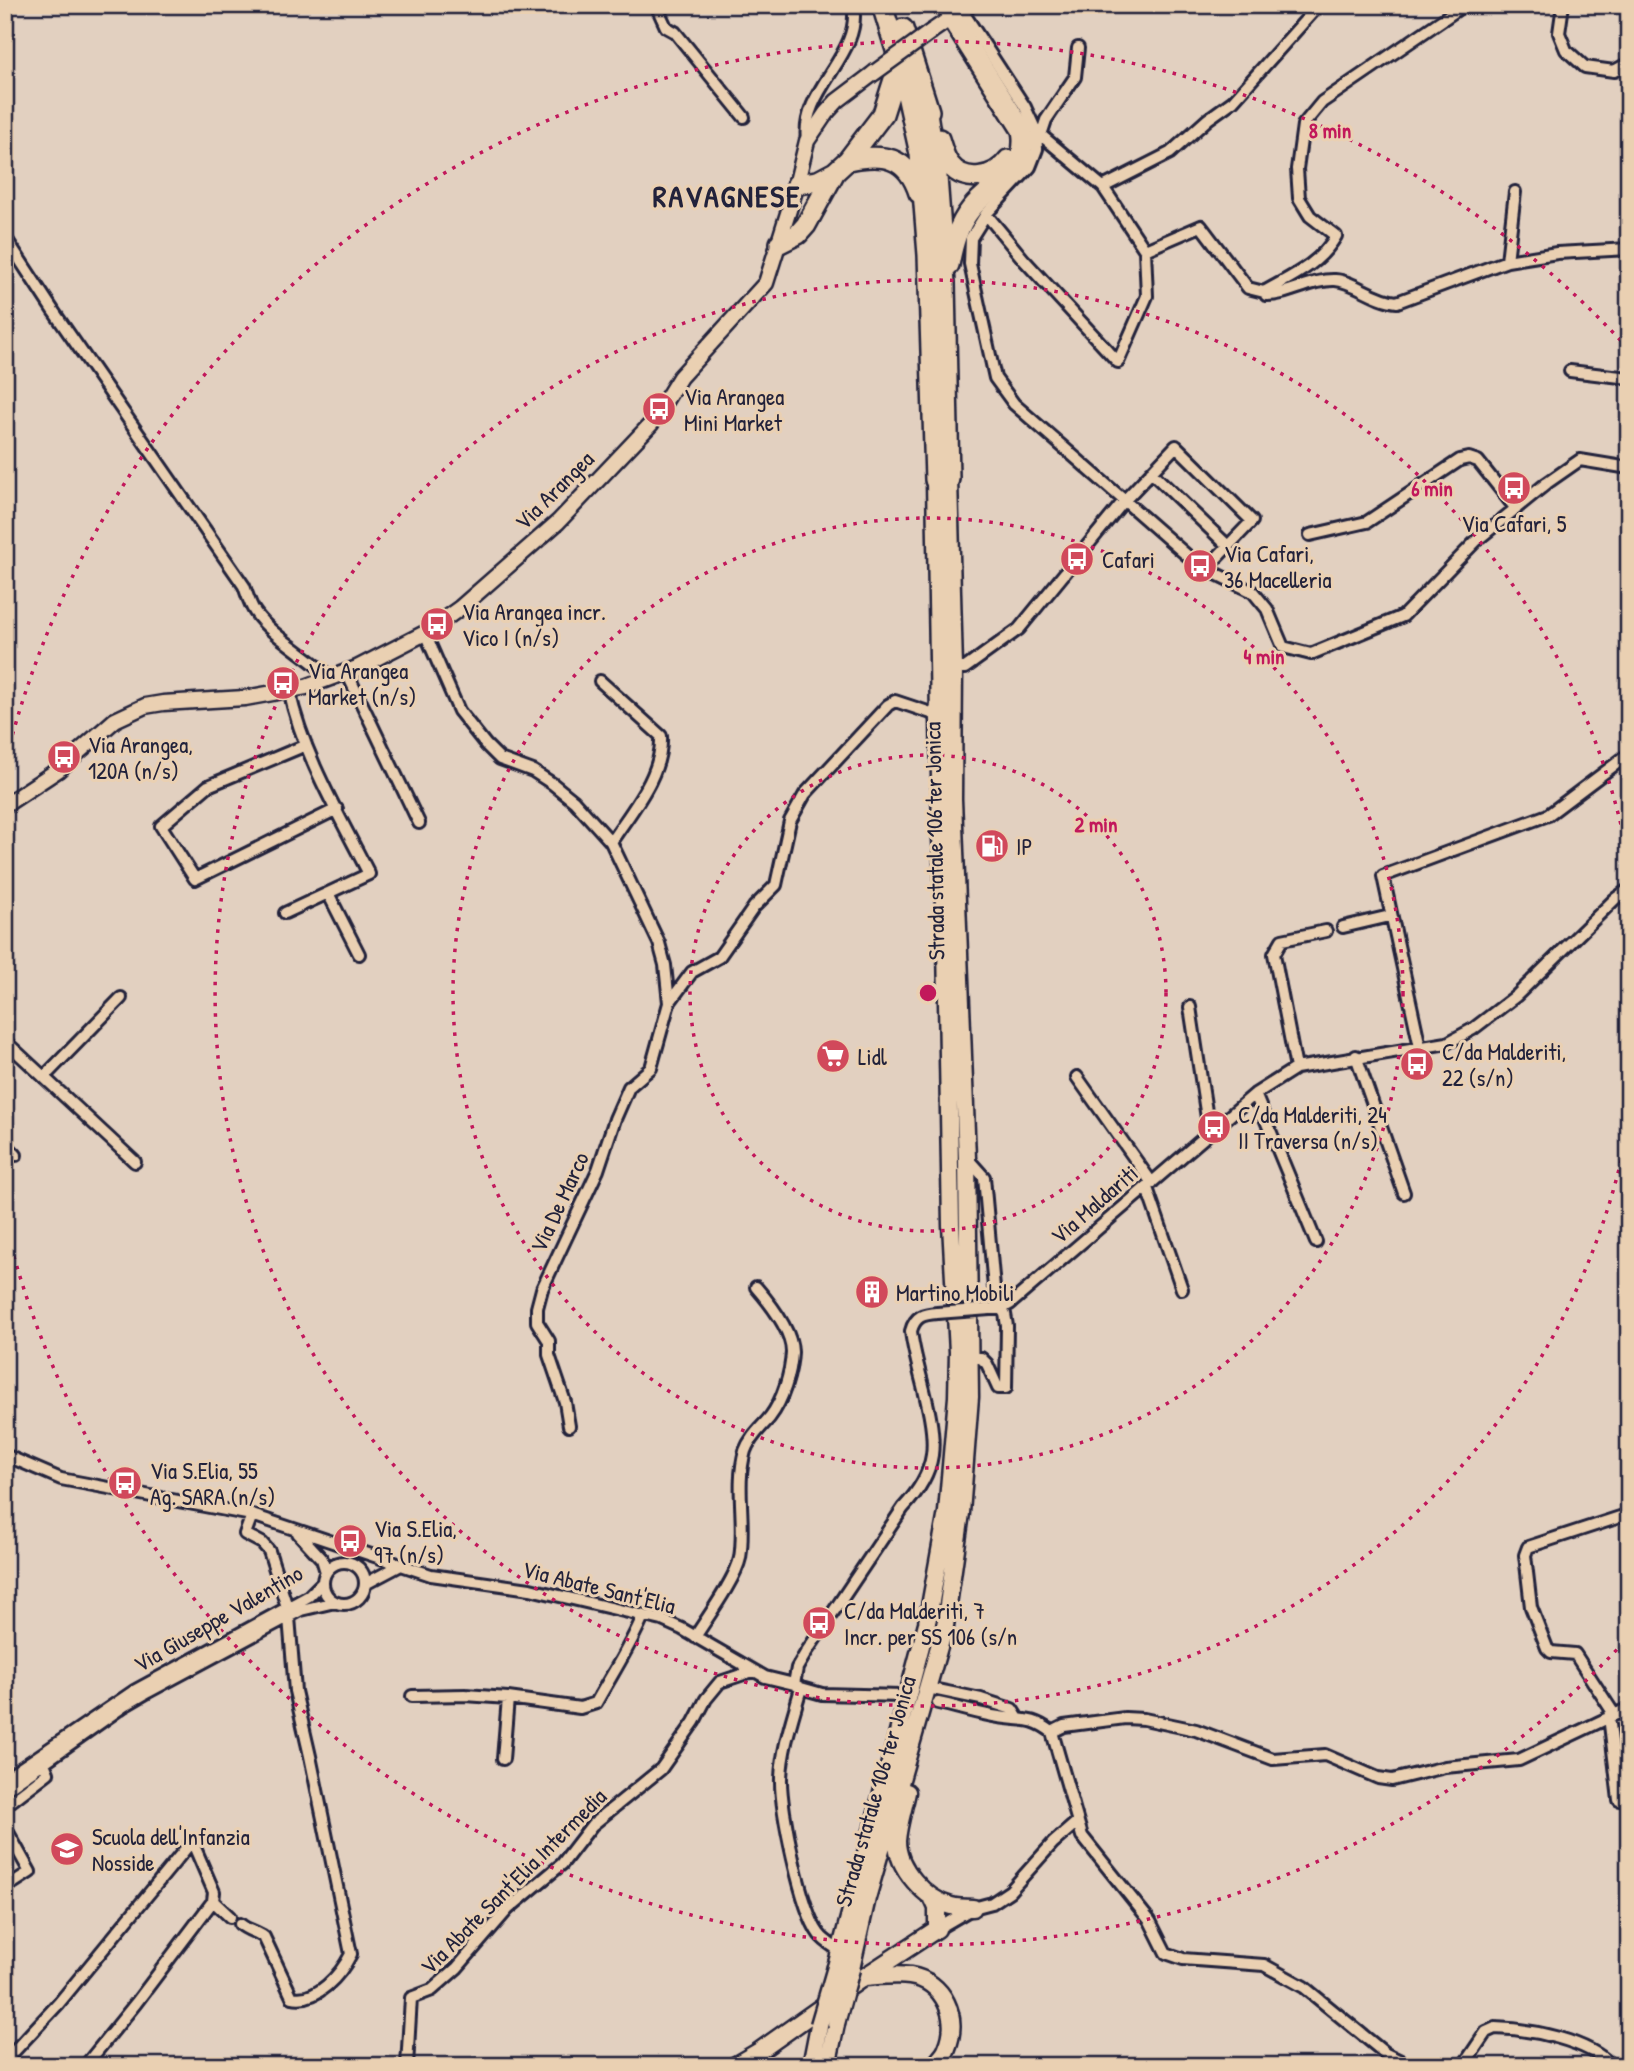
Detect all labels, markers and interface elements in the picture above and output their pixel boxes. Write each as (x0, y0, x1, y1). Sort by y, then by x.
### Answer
text: 8 min (1309, 116, 1351, 145)
district label: RAVAGNESE (653, 176, 801, 216)
place label: Via Arangea Mini Market (684, 381, 784, 438)
bus stop icon: Via Arangea Mini Market (640, 390, 678, 428)
street label: Via Arangea (508, 444, 600, 536)
bus stop icon: Via Cafari, 5 (1495, 469, 1533, 507)
text: 6 min (1411, 474, 1453, 503)
place label: Via Cafari, 5 (1462, 508, 1567, 539)
place label: Via Cafari, 36 Macelleria (1224, 538, 1332, 595)
bus stop icon: Cafari (1058, 540, 1096, 578)
place label: Cafari (1102, 544, 1155, 575)
bus stop icon: Via Cafari, 36 Macelleria (1181, 547, 1219, 585)
place label: Via Arangea incr. Vico I (n/s) (462, 596, 606, 653)
bus stop icon: Via Arangea incr. Vico I (n/s) (418, 605, 456, 643)
text: 4 min (1243, 642, 1285, 671)
place label: Via Arangea Market (n/s) (308, 655, 417, 712)
bus stop icon: Via Arangea Market (n/s) (264, 664, 302, 702)
street label: Strada statale 106 ter Jonica (916, 721, 952, 961)
place label: Via Arangea, 120A (n/s) (88, 729, 193, 786)
bus stop icon: Via Arangea, 120A (n/s) (45, 738, 83, 776)
text: 2 min (1074, 810, 1118, 839)
fuel station icon: IP (973, 827, 1011, 865)
place label: IP (1016, 831, 1032, 862)
centre of rings (916, 981, 940, 1005)
place label: C/da Malderiti, 22 (s/n) (1442, 1036, 1566, 1093)
supermarket icon: Lidl (814, 1037, 852, 1075)
place label: Lidl (858, 1041, 888, 1072)
bus stop icon: C/da Malderiti, 22 (s/n) (1398, 1045, 1436, 1083)
place label: C/da Malderiti, 24 II Traversa (n/s) (1238, 1099, 1387, 1156)
bus stop icon: C/da Malderiti, 24 II Traversa (n/s) (1195, 1108, 1233, 1146)
street label: Via De Marco (522, 1147, 596, 1257)
street label: Via Maldariti (1044, 1157, 1144, 1251)
building icon: Martino Mobili (853, 1273, 891, 1311)
place label: Martino Mobili (896, 1277, 1014, 1308)
place label: Via S.Elia, 55 Ag. SARA (n/s) (150, 1455, 275, 1512)
bus stop icon: Via S.Elia, 55 Ag. SARA (n/s) (106, 1464, 144, 1502)
place label: Via S.Elia, 97 (n/s) (374, 1513, 457, 1570)
bus stop icon: Via S.Elia, 97 (n/s) (331, 1522, 369, 1560)
street label: Via Abate Sant'Elia (519, 1553, 679, 1621)
street label: Via Giuseppe Valentino (128, 1557, 308, 1679)
place label: C/da Malderiti, 7 Incr. per SS 106 (s/n (844, 1595, 1017, 1652)
bus stop icon: C/da Malderiti, 7 Incr. per SS 106 (s/n (800, 1604, 838, 1642)
street label: Strada statale 106 ter Jonica (827, 1672, 923, 1910)
street label: Via Abate Sant'Elia Intermedia (413, 1781, 613, 1981)
place label: Scuola dell'Infanzia Nosside (92, 1821, 250, 1878)
school or university icon: Scuola dell'Infanzia Nosside (48, 1830, 86, 1868)

